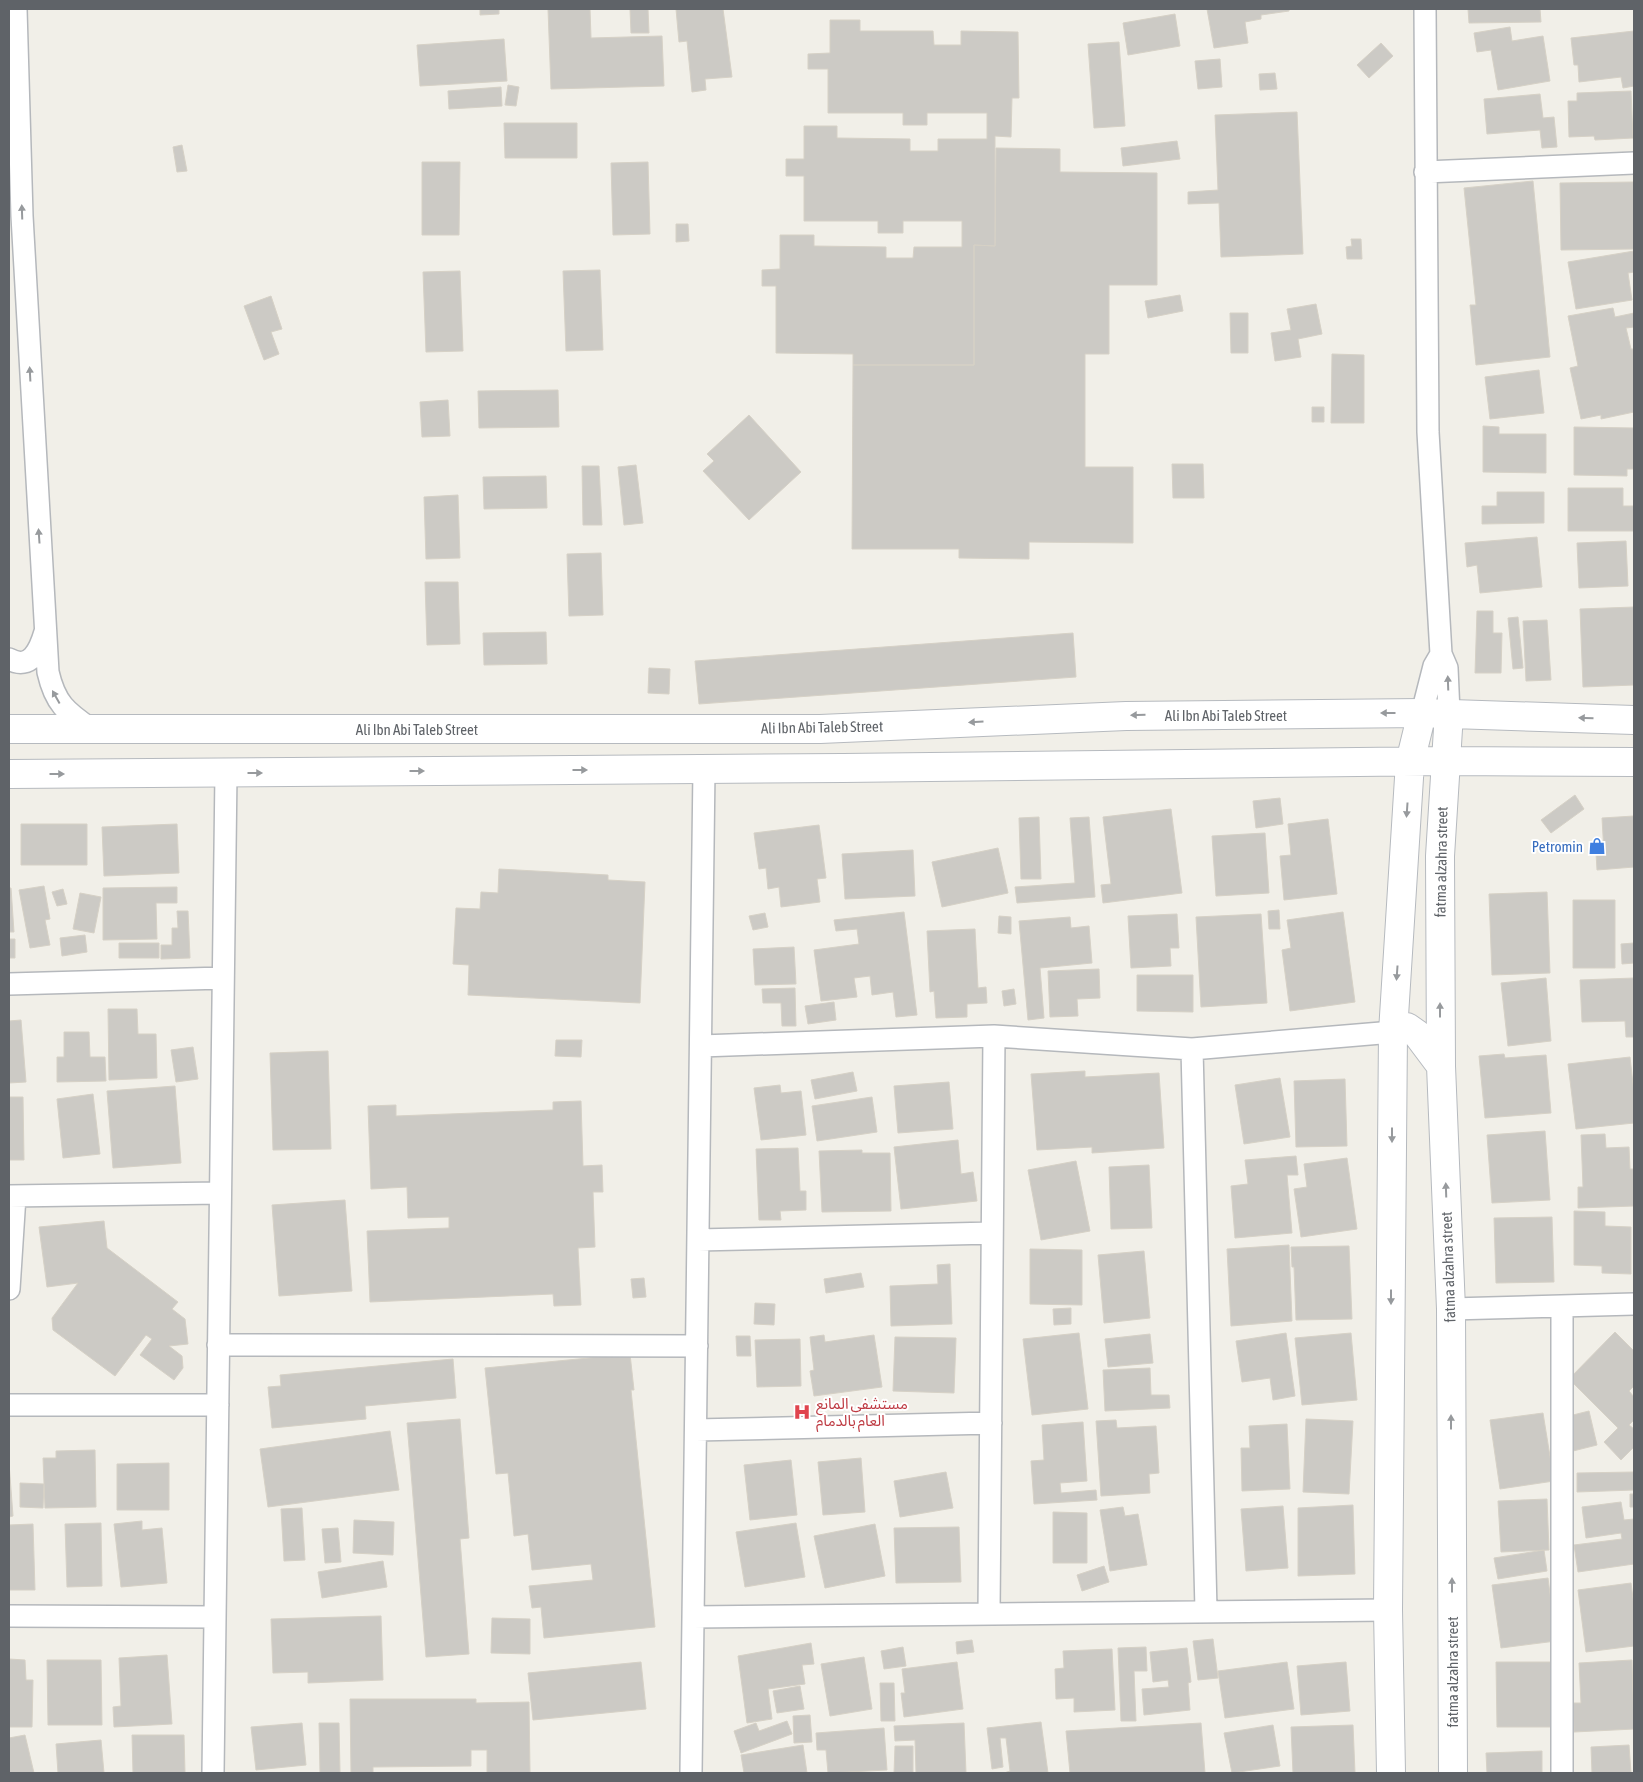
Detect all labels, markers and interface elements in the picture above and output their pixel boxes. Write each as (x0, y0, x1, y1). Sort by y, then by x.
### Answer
one-way arrow (18, 203, 26, 219)
one-way arrow (25, 366, 33, 382)
one-way arrow (35, 528, 43, 544)
one-way arrow (1443, 675, 1451, 691)
one-way arrow (52, 690, 61, 703)
street label: Ali Ibn Abi Taleb Street (1165, 707, 1287, 724)
one-way arrow (1380, 709, 1396, 717)
one-way arrow (1130, 711, 1146, 719)
one-way arrow (1577, 714, 1593, 722)
street label: Ali Ibn Abi Taleb Street (761, 717, 883, 737)
one-way arrow (968, 719, 984, 727)
street label: Ali Ibn Abi Taleb Street (356, 721, 478, 738)
one-way arrow (572, 766, 588, 774)
one-way arrow (410, 767, 426, 775)
one-way arrow (247, 768, 263, 776)
one-way arrow (50, 770, 66, 778)
one-way arrow (1403, 803, 1411, 819)
street label: fatma alzahra street (1432, 806, 1450, 918)
shop icon: Petromin (1587, 836, 1607, 856)
place label: Petromin (1532, 838, 1583, 855)
one-way arrow (1393, 965, 1401, 981)
one-way arrow (1436, 1001, 1444, 1017)
one-way arrow (1388, 1127, 1396, 1143)
one-way arrow (1441, 1181, 1449, 1197)
street label: fatma alzahra street (1438, 1211, 1458, 1323)
one-way arrow (1387, 1290, 1395, 1306)
place label: مستشفى المانع العام بالدمام (816, 1395, 908, 1432)
hospital icon: مستشفى المانع العام بالدمام (792, 1402, 812, 1422)
one-way arrow (1447, 1414, 1455, 1430)
one-way arrow (1448, 1576, 1456, 1592)
street label: fatma alzahra street (1444, 1617, 1461, 1727)

